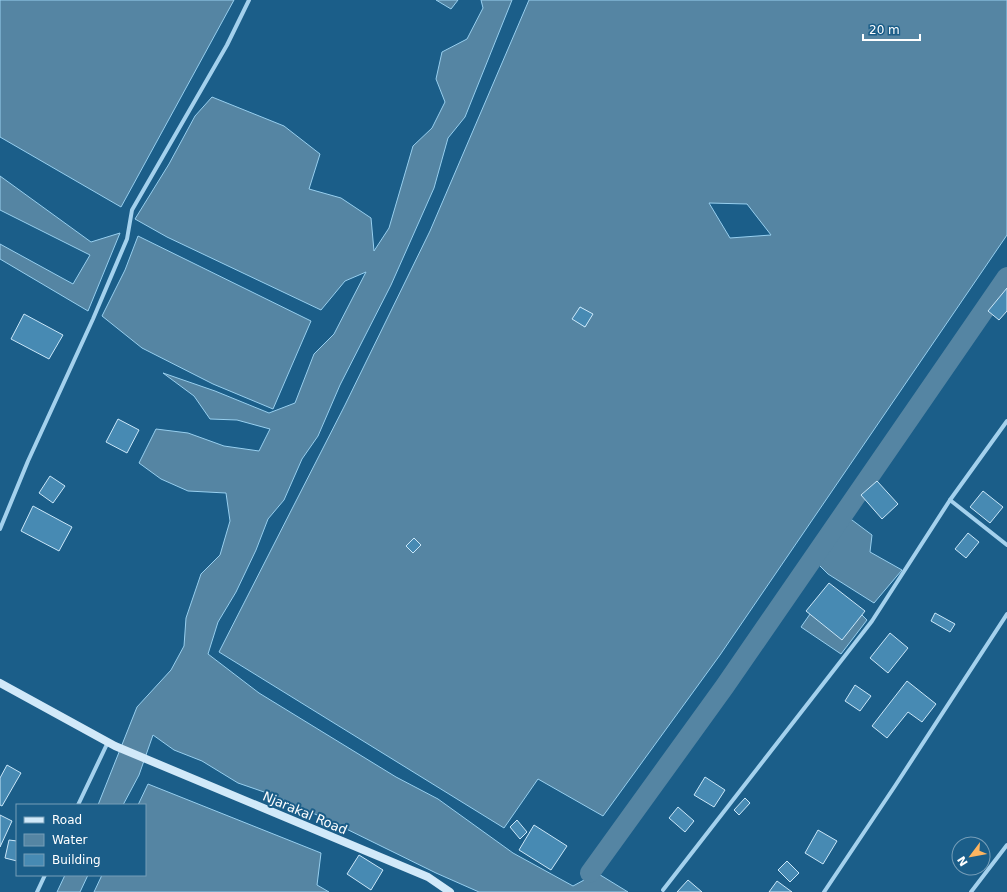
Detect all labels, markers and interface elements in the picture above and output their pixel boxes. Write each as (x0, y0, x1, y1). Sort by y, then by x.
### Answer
scale bar (863, 16, 920, 42)
text: 20 m (869, 23, 900, 37)
street label: Njarakal Road (261, 788, 349, 838)
legend (16, 804, 146, 876)
text: Road (52, 813, 82, 827)
text: Water (52, 833, 88, 847)
north arrow (951, 836, 991, 876)
text: Building (52, 853, 101, 867)
text: N (955, 854, 971, 868)

